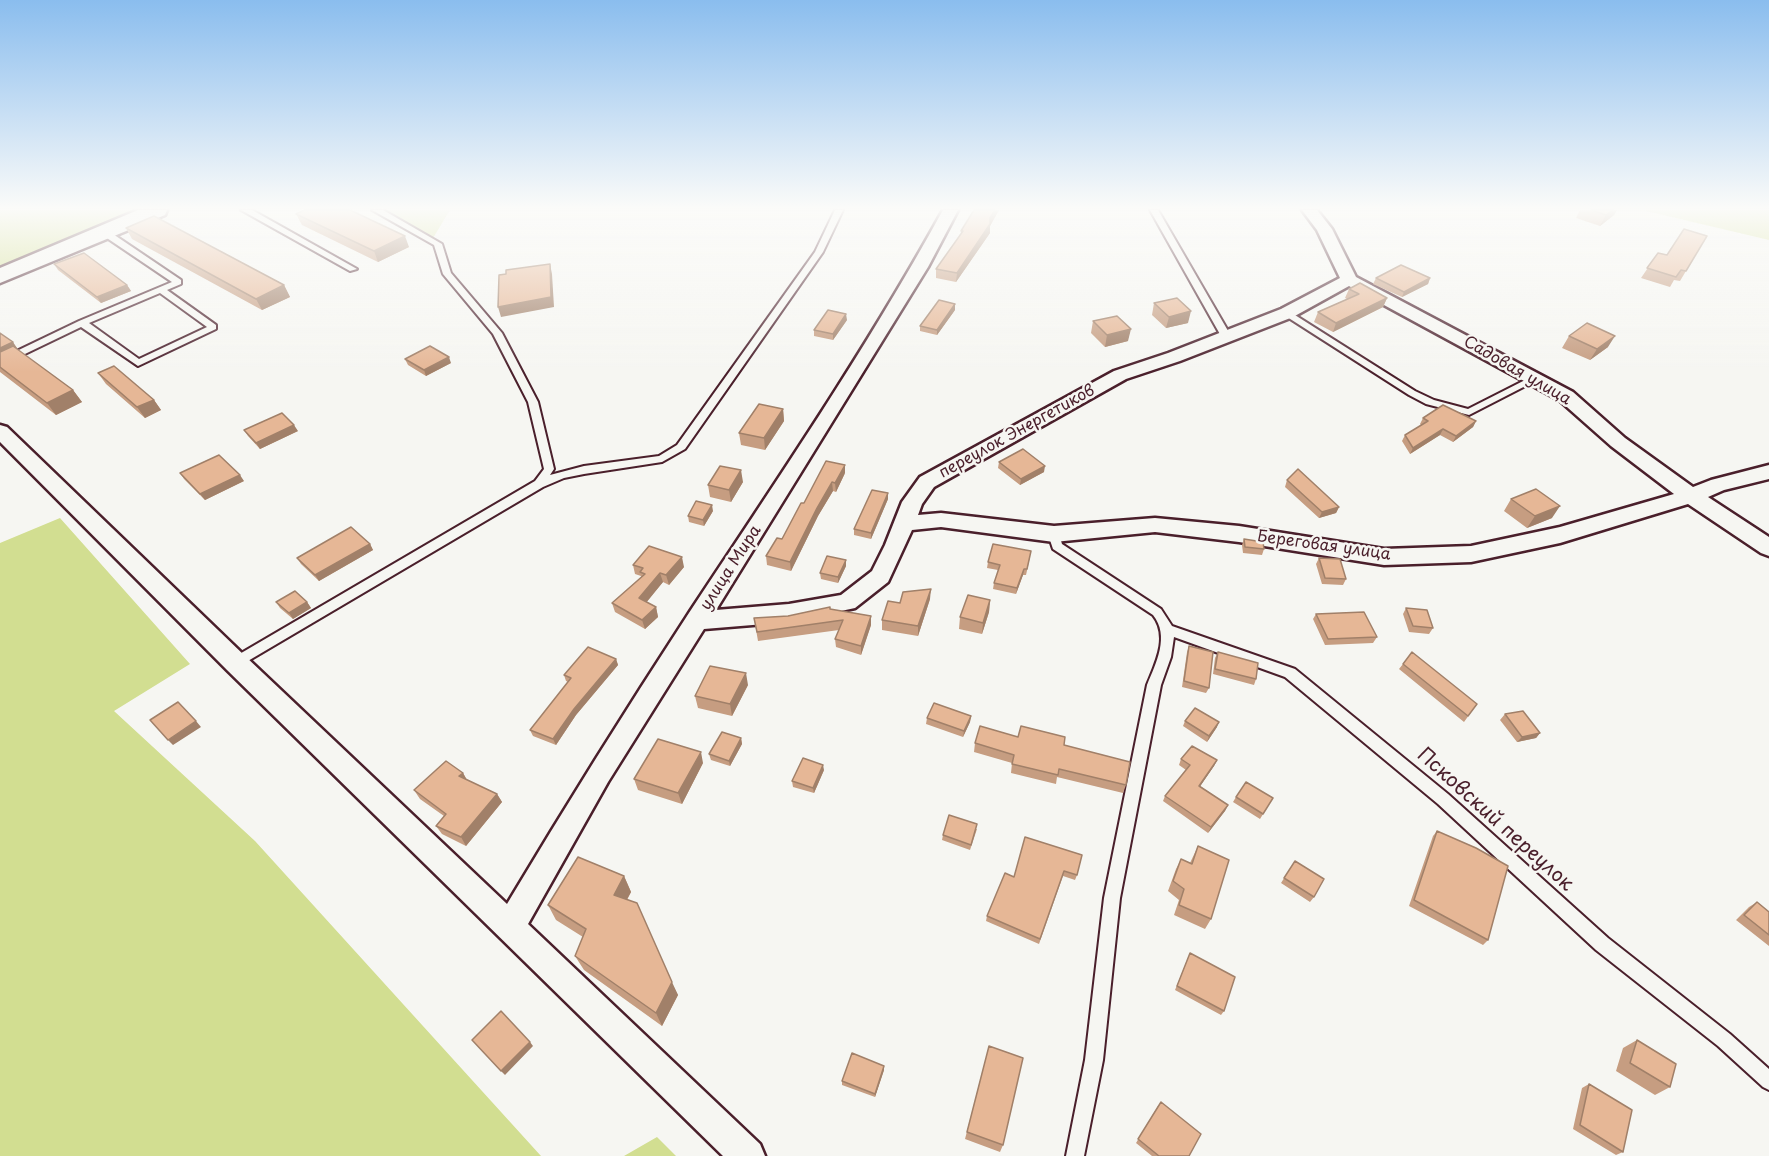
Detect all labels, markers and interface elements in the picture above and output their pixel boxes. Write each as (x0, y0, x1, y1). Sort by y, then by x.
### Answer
street label: Садовая улица (1460, 332, 1574, 410)
street label: переулок Энергетиков (936, 381, 1098, 483)
street label: улица Мира (696, 522, 766, 614)
street label: Береговая улица (1256, 527, 1392, 565)
street label: Псковский переулок (1412, 744, 1578, 896)

